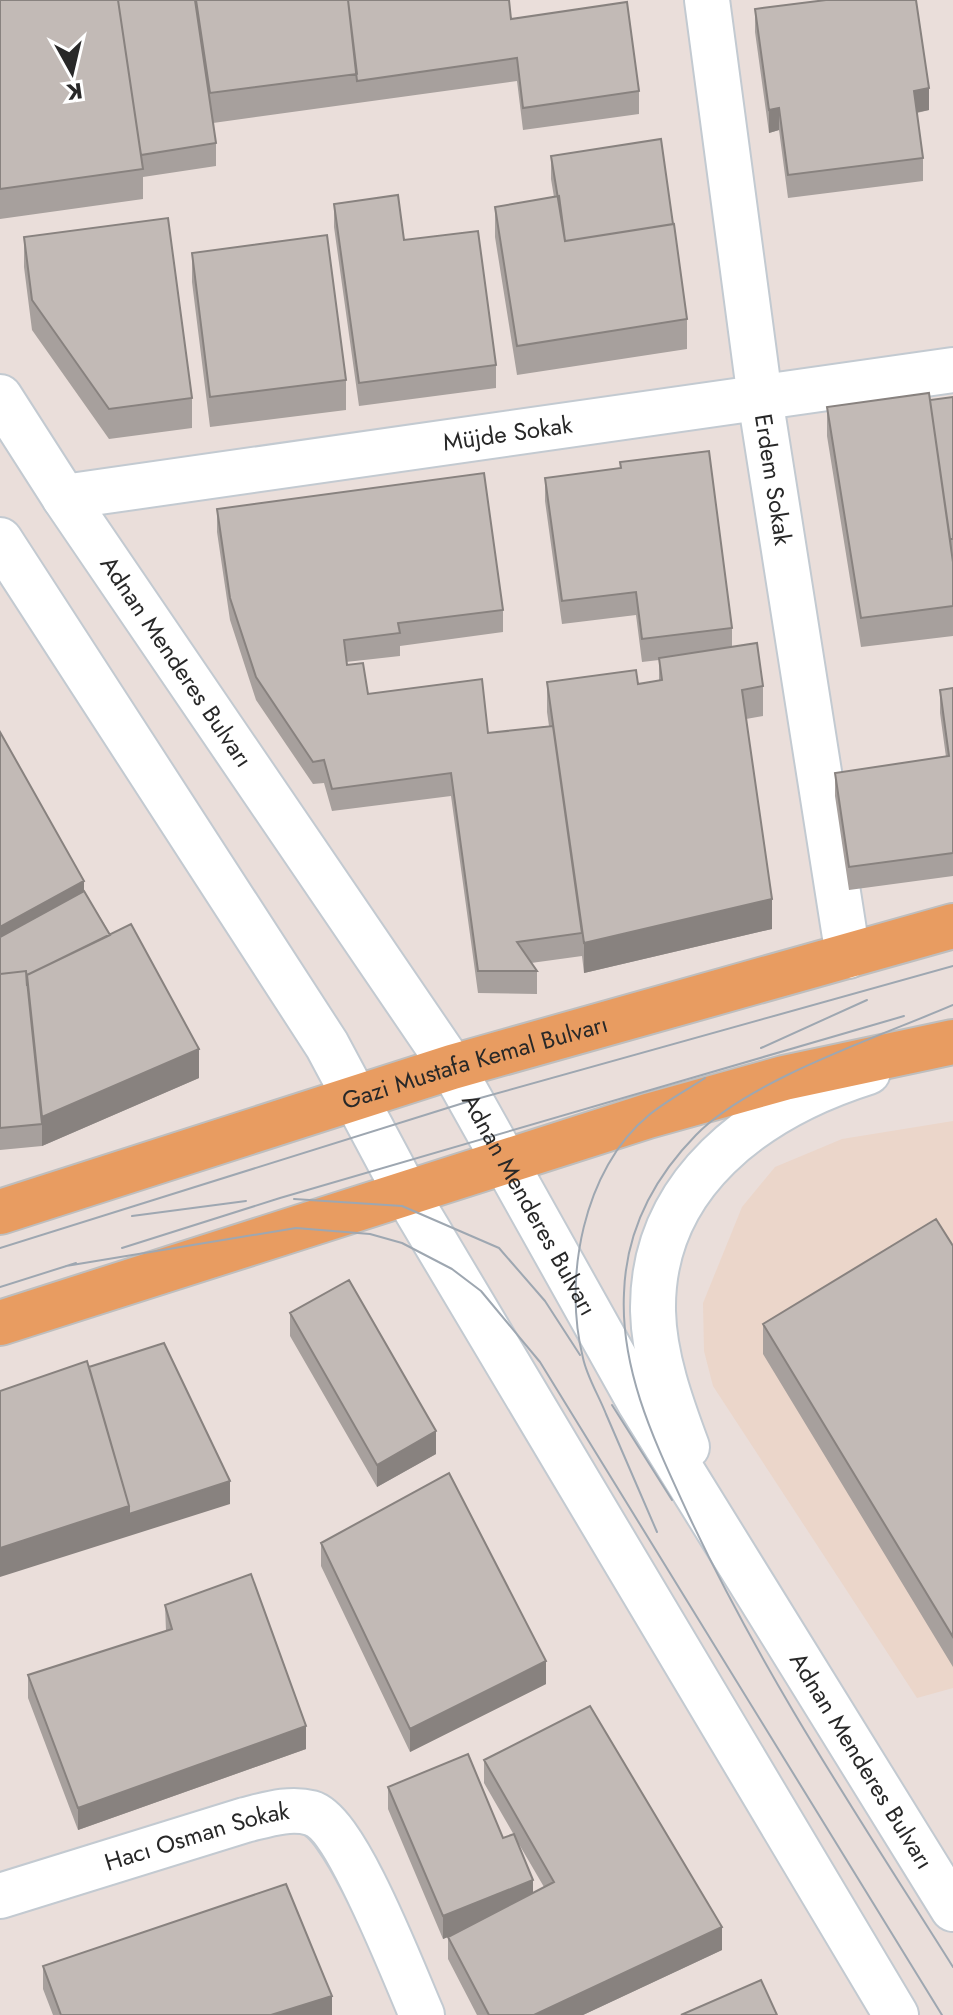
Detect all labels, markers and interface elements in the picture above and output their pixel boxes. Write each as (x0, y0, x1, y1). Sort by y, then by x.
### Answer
north arrow (32, 32, 112, 112)
text: K (64, 75, 85, 109)
street label: Müjde Sokak (440, 407, 575, 460)
street label: Erdem Sokak (746, 411, 801, 548)
street label: Adnan Menderes Bulvarı (92, 549, 261, 774)
street label: Gazi Mustafa Kemal Bulvarı (337, 1006, 612, 1118)
street label: Adnan Menderes Bulvarı (453, 1087, 606, 1322)
street label: Adnan Menderes Bulvarı (781, 1645, 942, 1876)
street label: Hacı Osman Sokak (100, 1793, 292, 1880)

